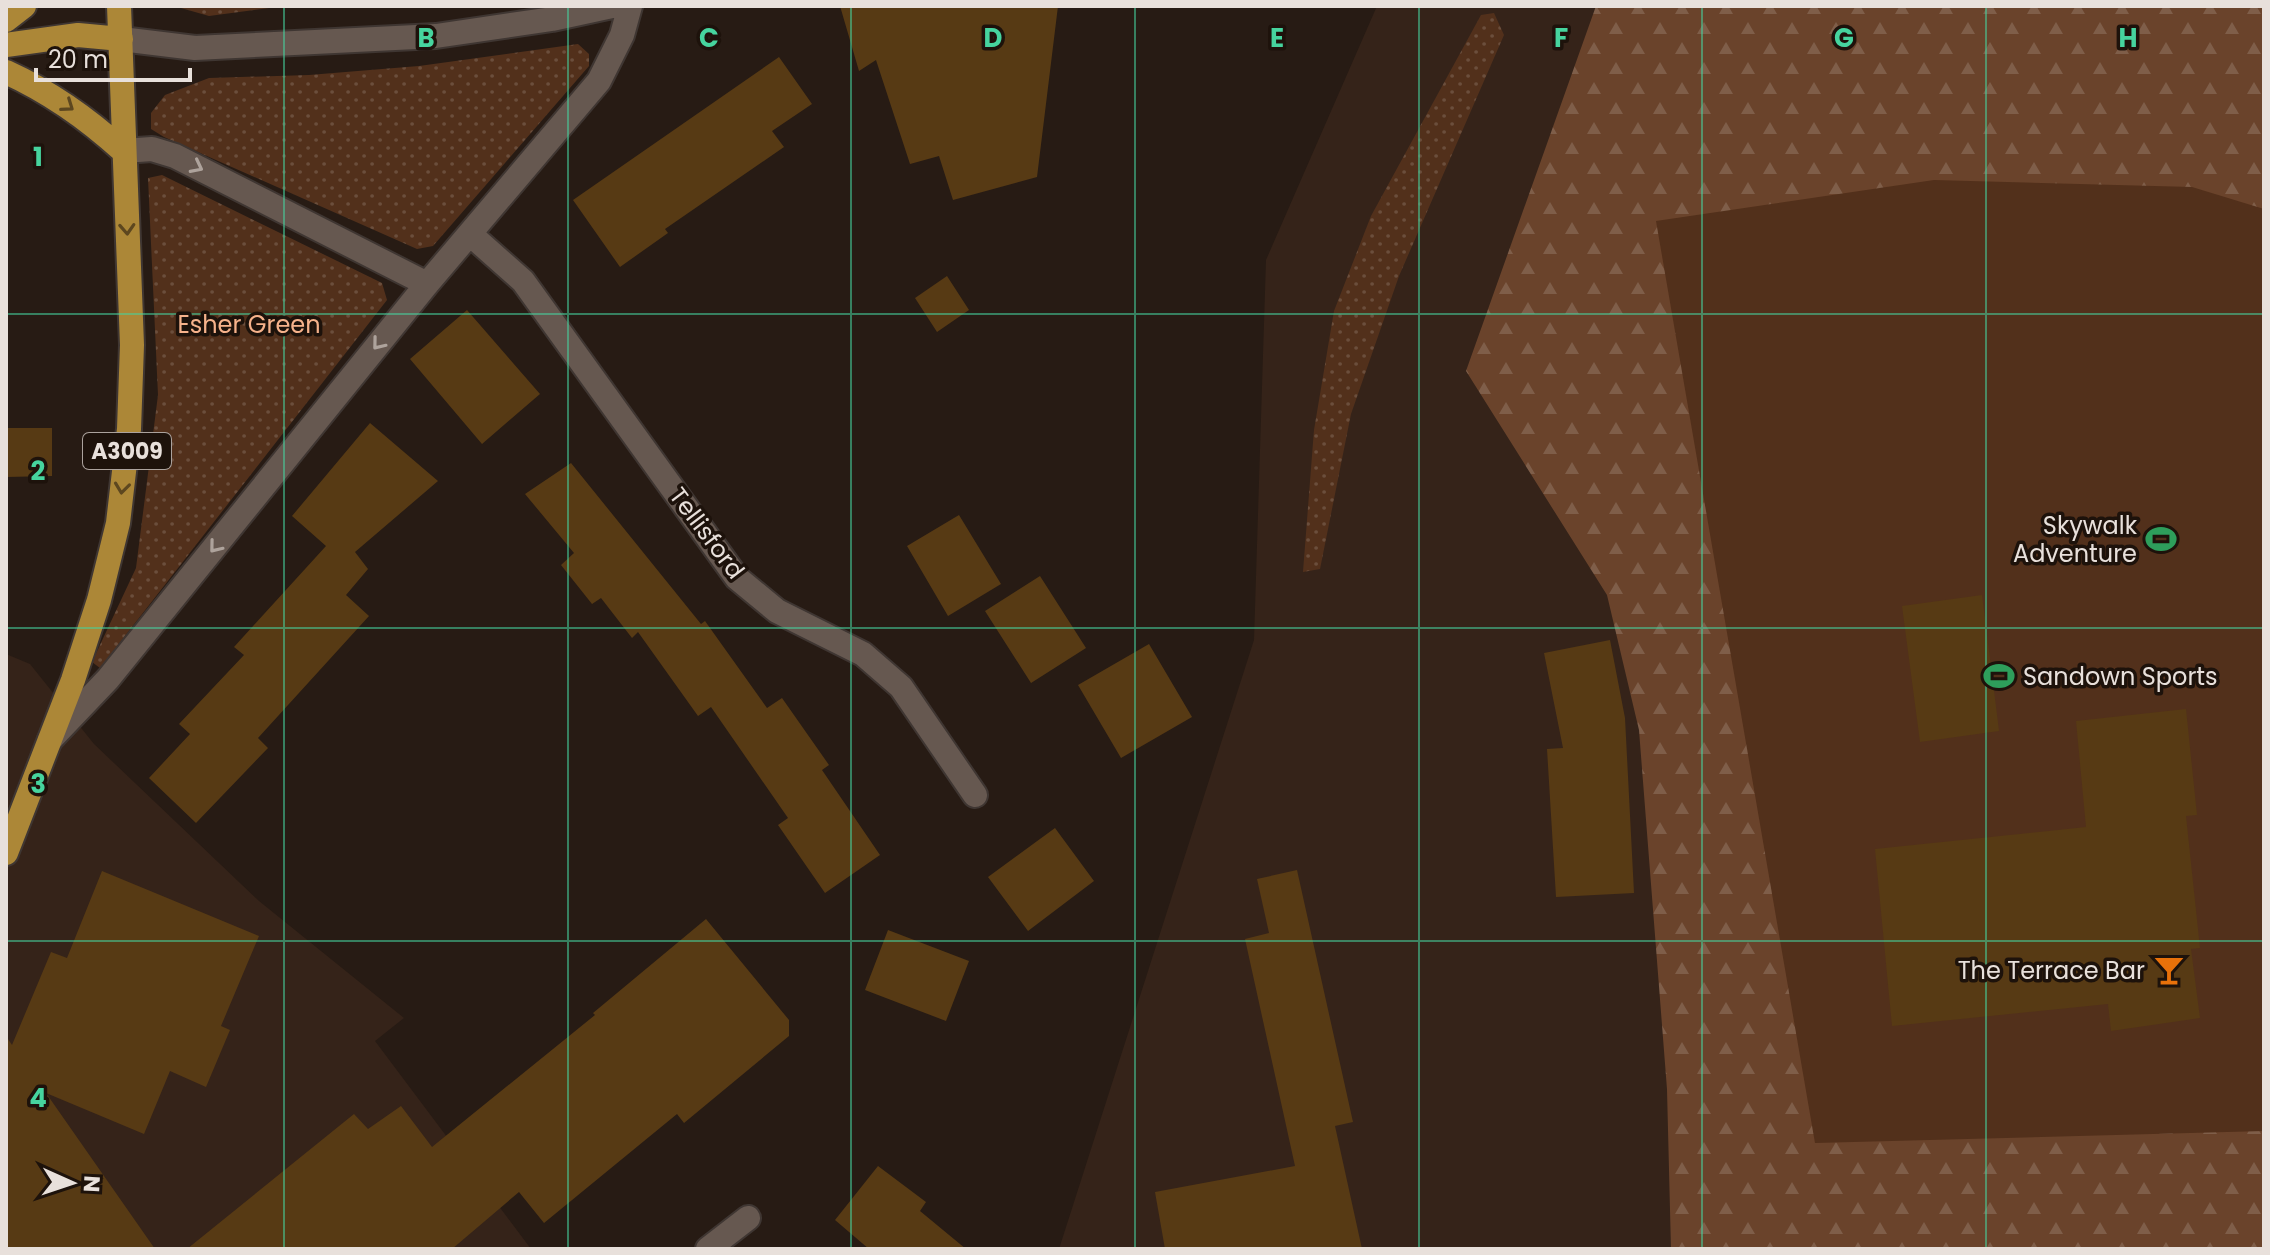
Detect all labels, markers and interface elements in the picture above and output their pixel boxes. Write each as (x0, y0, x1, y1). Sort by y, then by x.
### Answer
text: B (417, 20, 435, 56)
text: C (699, 20, 719, 56)
text: D (984, 20, 1003, 56)
text: E (1270, 20, 1284, 56)
text: F (1554, 20, 1568, 56)
text: G (1834, 20, 1854, 56)
text: H (2118, 20, 2138, 56)
scale bar (36, 32, 190, 82)
text: 20 m (48, 43, 108, 76)
one-way arrow (59, 96, 73, 111)
text: 1 (33, 139, 43, 175)
one-way arrow (189, 158, 204, 173)
one-way arrow (118, 223, 135, 236)
park label: Esher Green (177, 308, 321, 341)
one-way arrow (374, 335, 388, 350)
road number: A3009 (83, 433, 171, 469)
text: 2 (31, 453, 46, 489)
street label: Tellisford (662, 481, 752, 585)
one-way arrow (114, 482, 131, 495)
place label: Skywalk Adventure (2013, 509, 2138, 570)
sports icon: Skywalk Adventure (2144, 522, 2178, 556)
one-way arrow (210, 538, 225, 552)
sports icon: Sandown Sports (1982, 659, 2016, 693)
place label: Sandown Sports (2023, 660, 2218, 693)
text: 3 (30, 766, 46, 802)
bar icon: The Terrace Bar (2152, 953, 2186, 987)
place label: The Terrace Bar (1958, 954, 2145, 987)
text: 4 (29, 1080, 47, 1116)
north arrow (32, 1143, 112, 1223)
text: N (76, 1175, 107, 1193)

